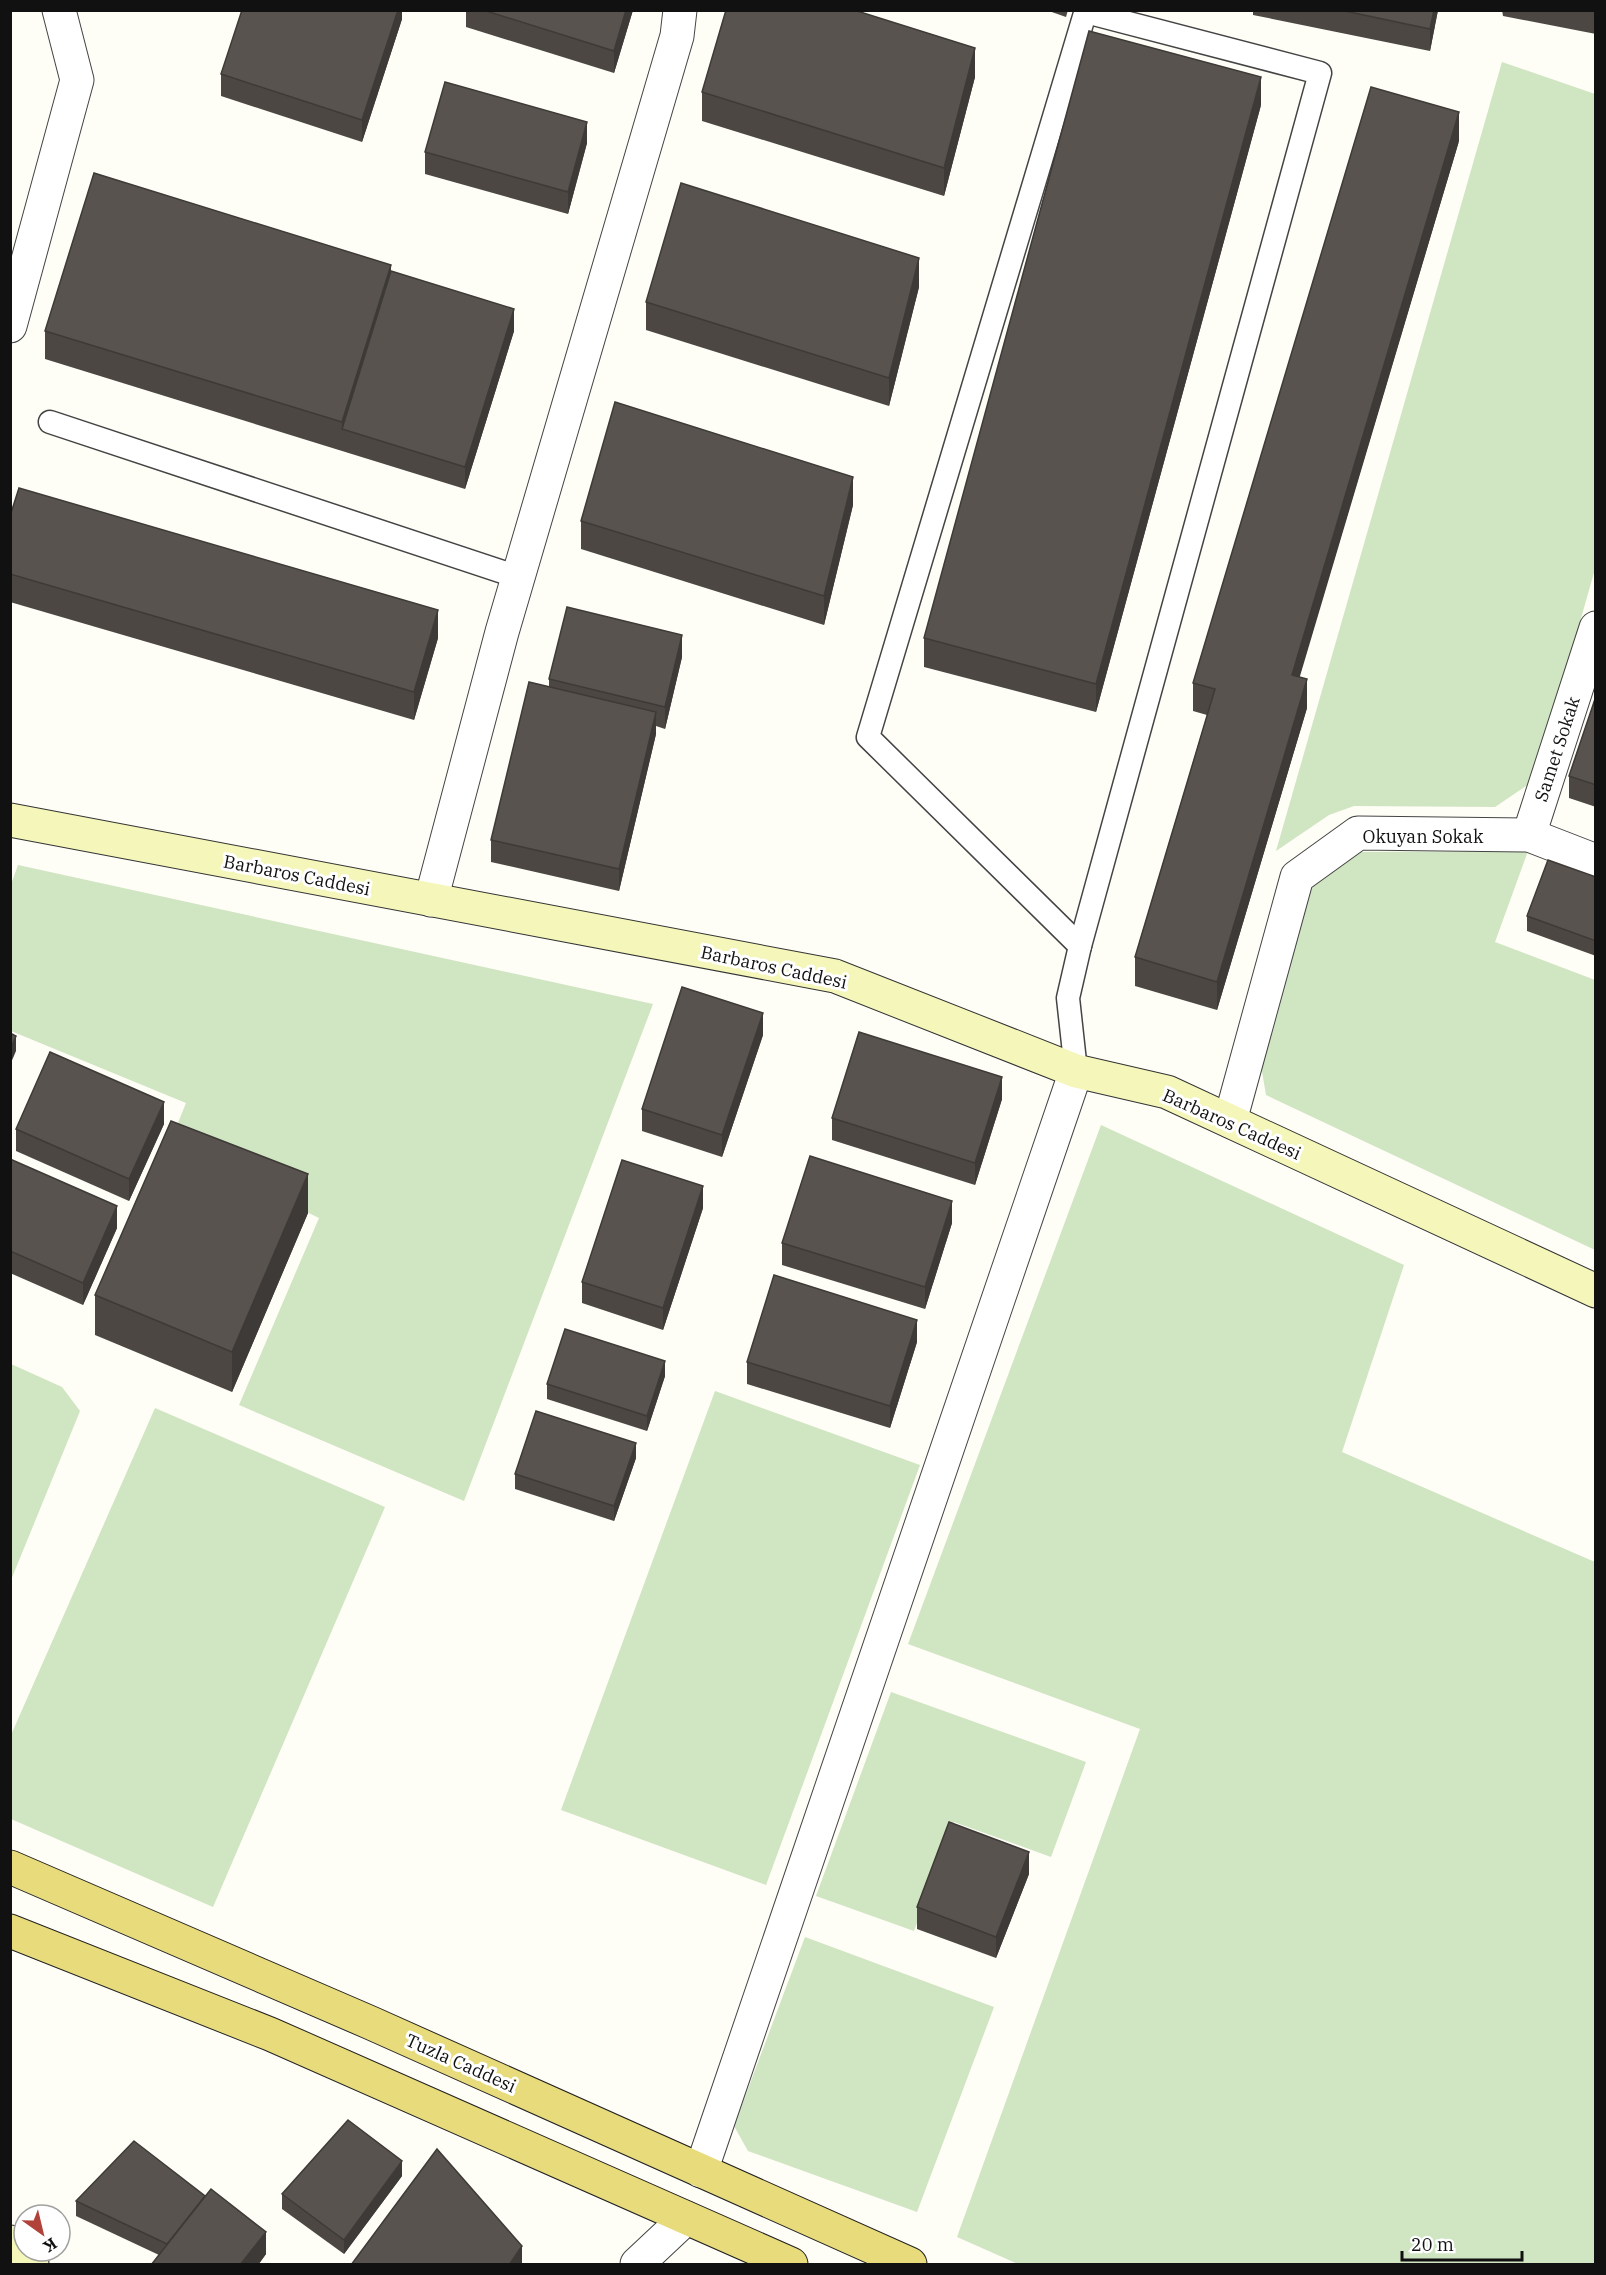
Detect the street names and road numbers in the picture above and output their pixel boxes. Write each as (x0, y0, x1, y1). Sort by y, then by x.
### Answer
street label: Samet Sokak (1529, 693, 1585, 805)
street label: Okuyan Sokak (1363, 825, 1484, 848)
street label: Barbaros Caddesi (222, 849, 373, 901)
street label: Barbaros Caddesi (699, 940, 850, 994)
street label: Barbaros Caddesi (1159, 1083, 1305, 1165)
street label: Tuzla Caddesi (402, 2028, 520, 2098)

